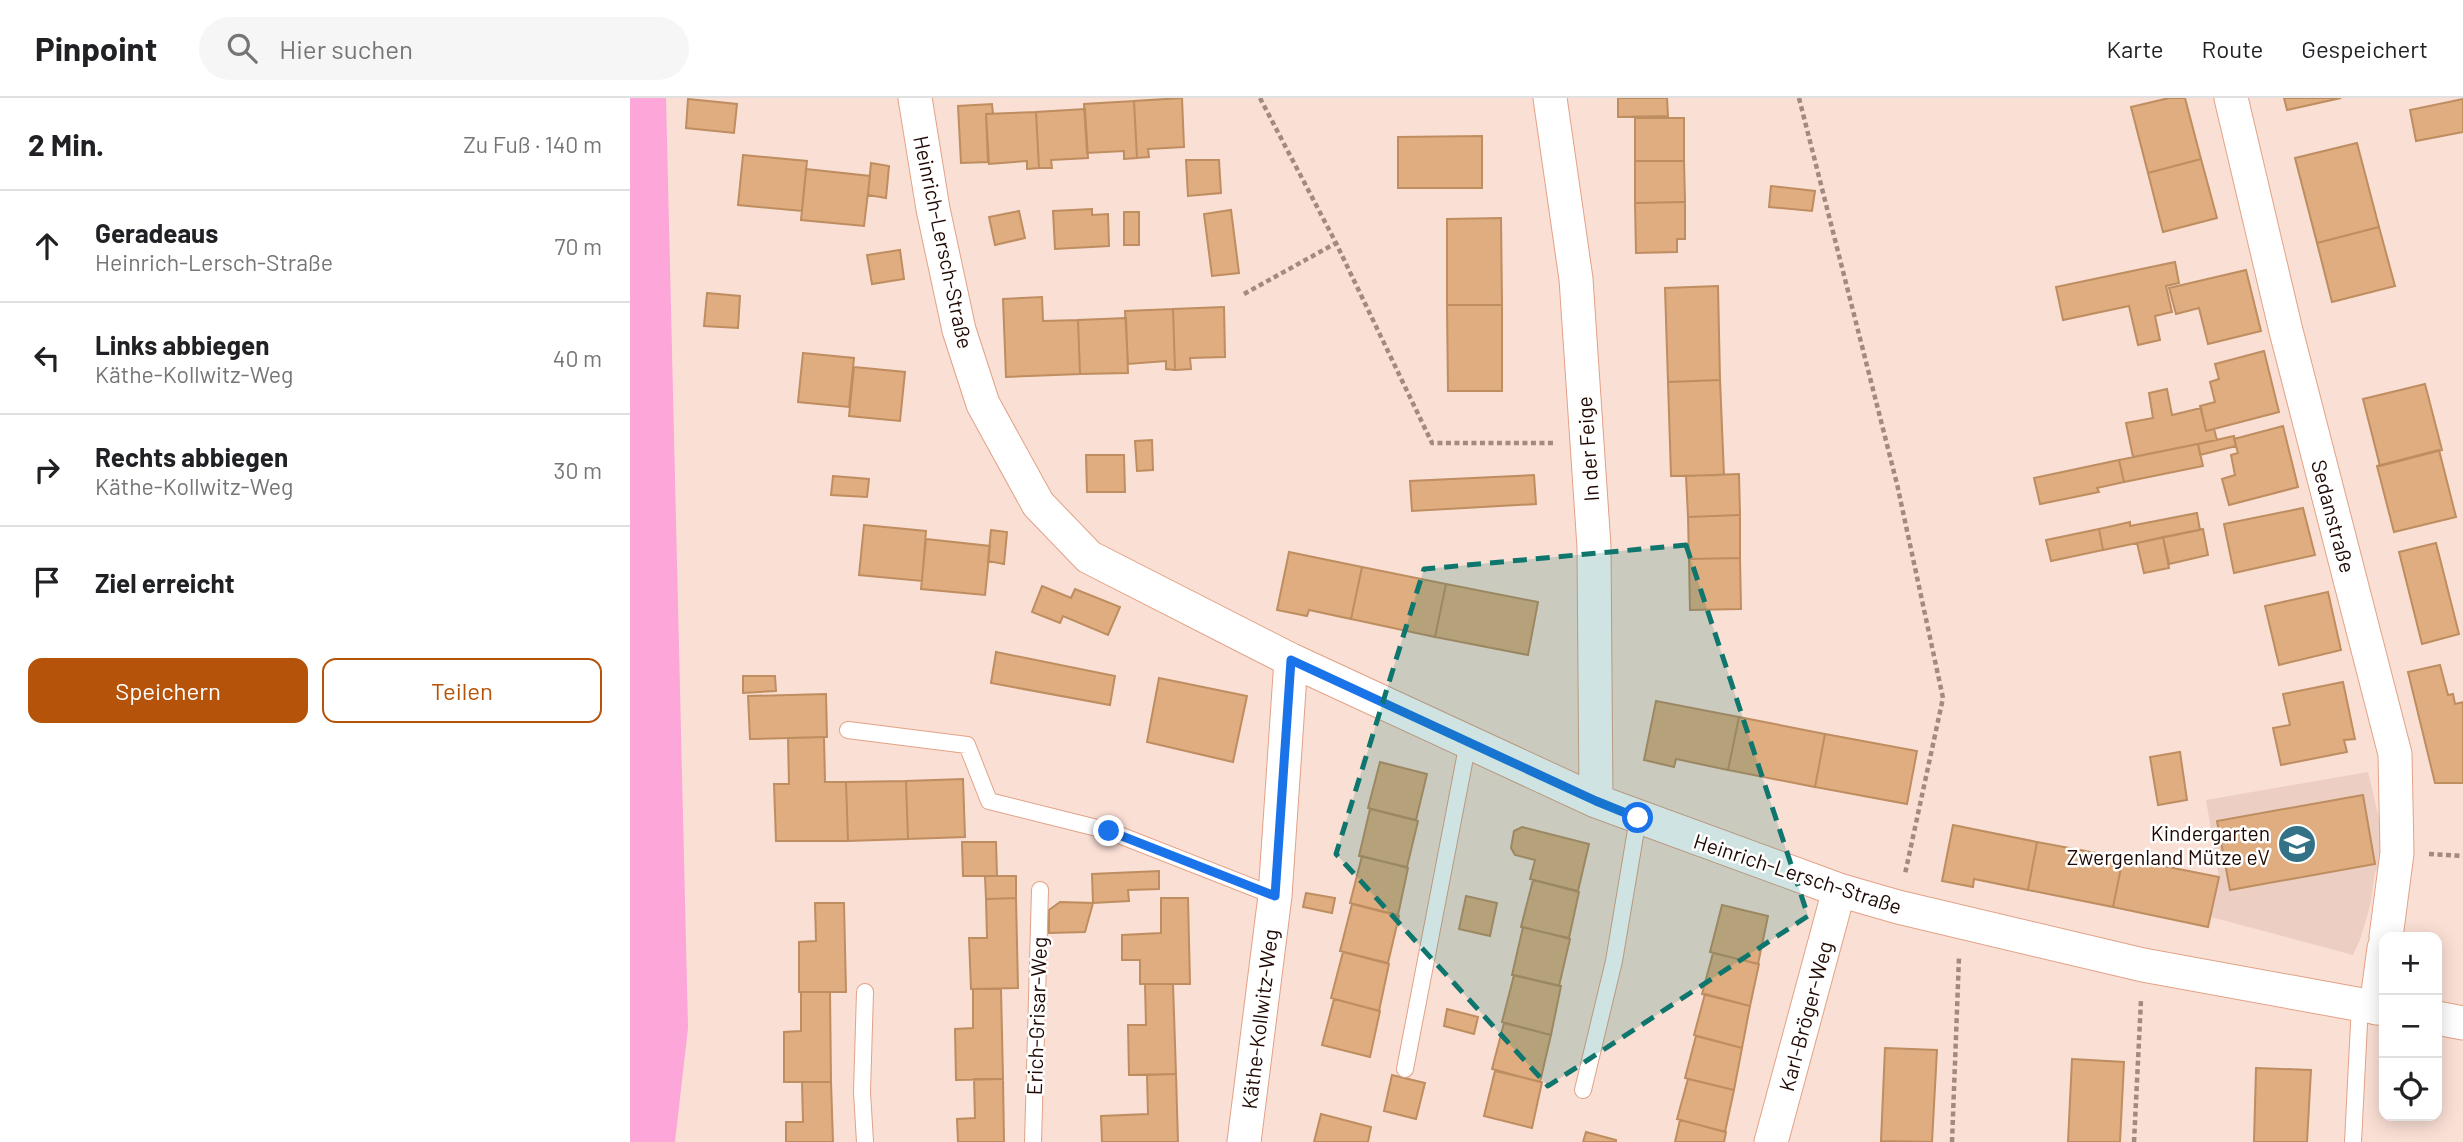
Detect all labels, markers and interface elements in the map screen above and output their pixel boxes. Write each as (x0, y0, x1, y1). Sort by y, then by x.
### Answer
search box (199, 17, 689, 80)
text: Pinpoint (35, 28, 157, 68)
icon: search (223, 29, 261, 67)
text: Hier suchen (279, 33, 413, 64)
text: Karte (2106, 34, 2164, 63)
text: Route (2202, 34, 2263, 63)
text: Gespeichert (2301, 34, 2428, 63)
text: 2 Min. (28, 126, 104, 162)
text: Zu Fuß · 140 m (463, 130, 602, 158)
street label: Heinrich-Lersch-Straße (909, 133, 979, 351)
text: Geradeaus (95, 217, 218, 248)
icon: ahead (28, 227, 66, 265)
text: 70 m (555, 232, 602, 260)
text: Heinrich-Lersch-Straße (95, 248, 333, 276)
text: Links abbiegen (95, 329, 269, 360)
icon: left (28, 339, 66, 377)
text: 40 m (553, 344, 602, 372)
text: Käthe-Kollwitz-Weg (95, 360, 293, 388)
street label: In der Feige (1571, 395, 1603, 503)
text: Rechts abbiegen (95, 441, 288, 472)
icon: right (28, 451, 66, 489)
text: 30 m (554, 456, 602, 484)
street label: Sedanstraße (2307, 457, 2361, 575)
text: Käthe-Kollwitz-Weg (95, 472, 293, 500)
icon: arrive (28, 563, 66, 601)
text: Ziel erreicht (95, 567, 235, 598)
button: Speichern (28, 658, 308, 723)
button: Teilen (322, 658, 602, 723)
route start (1622, 802, 1653, 833)
route end (1093, 815, 1124, 846)
place label: Kindergarten Zwergenland Mütze eV (2067, 820, 2270, 869)
school or university icon: Kindergarten Zwergenland Mütze eV (2276, 823, 2318, 865)
street label: Heinrich-Lersch-Straße (1691, 828, 1905, 918)
street label: Käthe-Kollwitz-Weg (1236, 928, 1282, 1110)
map controls (2379, 932, 2442, 1121)
button: + (2379, 932, 2442, 995)
street label: Erich-Grisar-Weg (1021, 936, 1051, 1096)
street label: Karl-Bröger-Weg (1773, 938, 1837, 1094)
button: − (2379, 995, 2442, 1058)
button: locate (2379, 1058, 2442, 1121)

